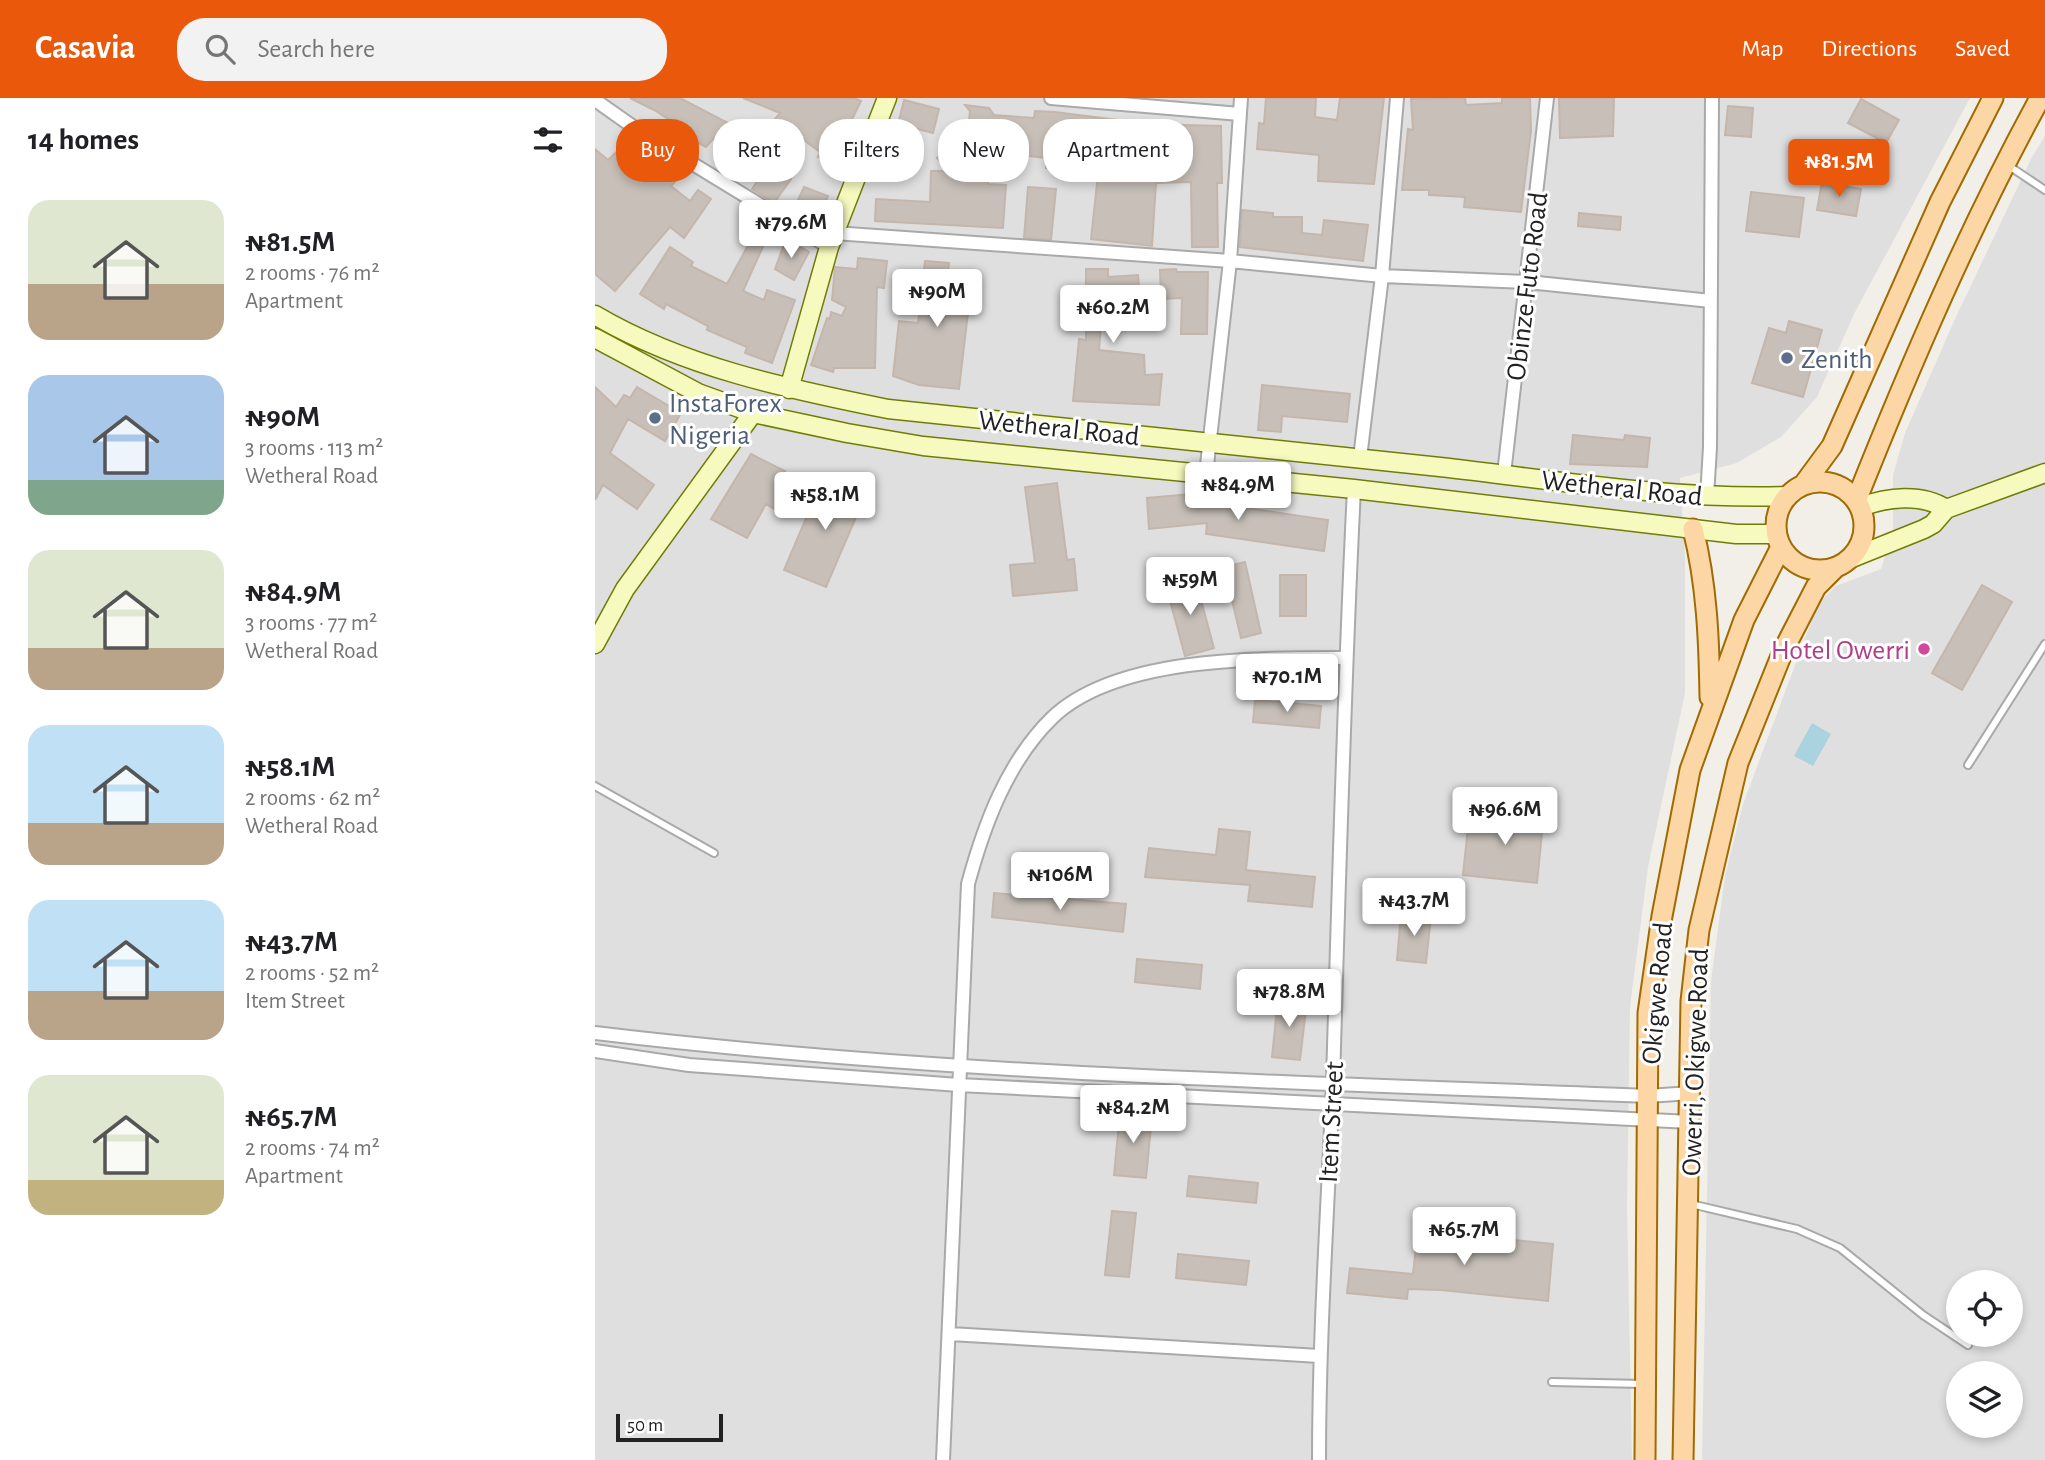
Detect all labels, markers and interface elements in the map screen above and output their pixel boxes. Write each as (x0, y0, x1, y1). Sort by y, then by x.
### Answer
search box (177, 18, 667, 81)
icon: search (201, 30, 239, 68)
text: Casavia (35, 32, 135, 65)
text: Search here (257, 36, 375, 62)
text: Map (1741, 37, 1783, 61)
text: Directions (1821, 37, 1917, 61)
text: Saved (1955, 37, 2010, 61)
chip: Buy (616, 119, 699, 182)
chip: Rent (713, 119, 805, 182)
chip: Filters (819, 119, 924, 182)
chip: New (938, 119, 1029, 182)
chip: Apartment (1043, 119, 1193, 182)
icon: filters (529, 121, 567, 159)
text: 14 homes (28, 125, 139, 155)
pin: ₦81.5M (1782, 140, 1896, 199)
text: ₦81.5M (1804, 150, 1874, 173)
street label: Obinze Futo Road (1503, 190, 1553, 382)
pin: ₦79.6M (734, 200, 848, 260)
text: ₦79.6M (755, 211, 827, 234)
text: ₦81.5M (245, 227, 335, 257)
icon: home (84, 228, 168, 312)
text: 2 rooms · 76 m² (245, 262, 379, 285)
pin: ₦90M (896, 270, 978, 329)
text: ₦90M (908, 280, 966, 303)
pin: ₦60.2M (1056, 286, 1170, 345)
text: Apartment (245, 290, 343, 313)
text: ₦60.2M (1076, 296, 1150, 319)
place label: Zenith (1801, 346, 1873, 374)
marker: Zenith (1779, 350, 1795, 366)
place label: InstaForex Nigeria (669, 390, 782, 450)
text: ₦90M (245, 402, 320, 432)
icon: home (84, 403, 168, 487)
street label: Wetheral Road (977, 407, 1141, 451)
marker: InstaForex Nigeria (647, 410, 663, 426)
text: 3 rooms · 113 m² (245, 437, 383, 460)
pin: ₦84.9M (1181, 462, 1295, 522)
text: Wetheral Road (245, 465, 378, 488)
street label: Wetheral Road (1540, 467, 1704, 511)
pin: ₦58.1M (768, 472, 882, 532)
text: ₦84.9M (1201, 473, 1275, 496)
text: ₦58.1M (790, 483, 860, 506)
pin: ₦59M (1149, 558, 1231, 617)
text: ₦59M (1162, 568, 1218, 591)
text: ₦84.9M (245, 577, 341, 607)
icon: home (84, 578, 168, 662)
text: 3 rooms · 77 m² (245, 612, 377, 635)
place label: Hotel Owerri (1771, 637, 1910, 665)
text: Wetheral Road (245, 640, 378, 663)
marker: Hotel Owerri (1916, 641, 1932, 657)
pin: ₦70.1M (1230, 654, 1344, 714)
text: ₦70.1M (1252, 665, 1322, 688)
text: ₦58.1M (245, 752, 335, 782)
icon: home (84, 753, 168, 837)
text: 2 rooms · 62 m² (245, 787, 380, 810)
pin: ₦96.6M (1448, 788, 1562, 847)
text: ₦96.6M (1468, 798, 1542, 821)
text: Wetheral Road (245, 815, 378, 838)
pin: ₦106M (1011, 852, 1109, 912)
text: ₦106M (1027, 863, 1093, 886)
pin: ₦43.7M (1357, 878, 1471, 938)
text: ₦43.7M (1378, 889, 1450, 912)
street label: Okigwe Road (1638, 921, 1678, 1065)
text: ₦43.7M (245, 927, 338, 957)
icon: home (84, 928, 168, 1012)
street label: Owerri, Okigwe Road (1678, 948, 1714, 1176)
text: 2 rooms · 52 m² (245, 962, 379, 985)
pin: ₦78.8M (1232, 970, 1346, 1029)
text: ₦78.8M (1253, 980, 1325, 1003)
text: Item Street (245, 990, 345, 1013)
street label: Item Street (1315, 1061, 1349, 1184)
pin: ₦84.2M (1076, 1086, 1190, 1145)
text: ₦84.2M (1096, 1096, 1170, 1119)
text: ₦65.7M (245, 1102, 337, 1132)
icon: home (84, 1103, 168, 1187)
text: 2 rooms · 74 m² (245, 1137, 380, 1160)
text: Apartment (245, 1165, 343, 1188)
pin: ₦65.7M (1407, 1208, 1521, 1267)
text: ₦65.7M (1429, 1218, 1499, 1241)
map controls (1946, 1270, 2023, 1438)
button: locate (1946, 1270, 2023, 1347)
button: layers (1946, 1361, 2023, 1438)
scale bar (616, 1411, 723, 1443)
text: 50 m (627, 1416, 663, 1435)

